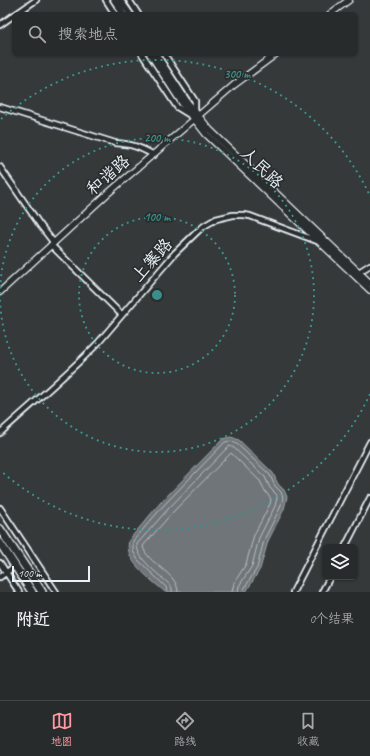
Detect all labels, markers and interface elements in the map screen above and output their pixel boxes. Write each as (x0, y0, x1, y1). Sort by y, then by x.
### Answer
search box (12, 12, 358, 56)
icon: search (26, 23, 48, 45)
text: 搜索地点 (58, 25, 118, 44)
text: 300 m (224, 66, 251, 82)
text: 200 m (144, 130, 171, 146)
street label: 人民路 (236, 143, 288, 193)
street label: 和谐路 (82, 150, 134, 200)
text: 100 m (144, 209, 171, 225)
street label: 上寨路 (127, 234, 177, 286)
centre of rings (150, 288, 164, 302)
map controls (322, 544, 358, 580)
button: layers (322, 544, 358, 580)
scale bar (12, 564, 90, 583)
text: 100 m (18, 566, 42, 580)
text: 附近 (16, 609, 50, 630)
text: 0个结果 (309, 611, 354, 627)
tab: 地图 (51, 710, 73, 748)
tab: 路线 (174, 710, 196, 748)
tab: 收藏 (297, 710, 319, 748)

